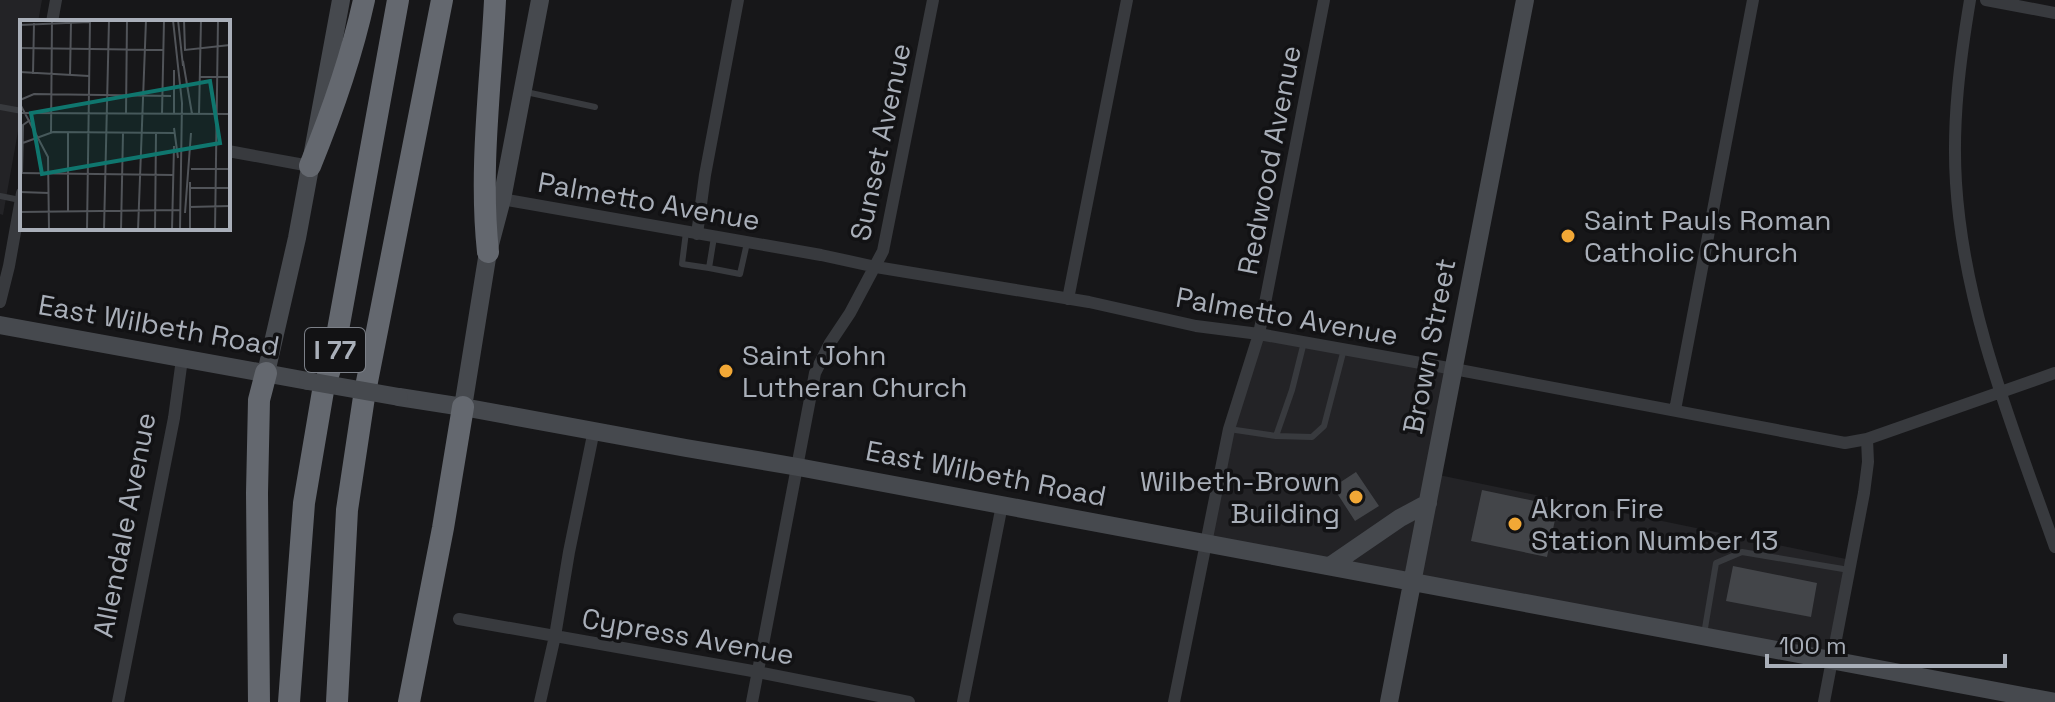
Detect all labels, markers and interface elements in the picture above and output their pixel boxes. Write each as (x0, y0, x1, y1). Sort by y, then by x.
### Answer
inset map (20, 20, 230, 230)
street label: Sunset Avenue (842, 40, 918, 244)
street label: Redwood Avenue (1229, 42, 1309, 278)
street label: Palmetto Avenue (535, 164, 763, 238)
place label: Saint Pauls Roman Catholic Church (1584, 202, 1832, 270)
marker: Saint Pauls Roman Catholic Church (1559, 227, 1577, 245)
street label: Brown Street (1394, 255, 1464, 437)
street label: Palmetto Avenue (1173, 279, 1401, 353)
street label: East Wilbeth Road (36, 286, 282, 364)
road number: I 77 (305, 328, 365, 372)
place label: Saint John Lutheran Church (742, 337, 967, 405)
marker: Saint John Lutheran Church (717, 362, 735, 380)
street label: Allendale Avenue (85, 409, 163, 641)
street label: East Wilbeth Road (863, 432, 1109, 514)
place label: Wilbeth-Brown Building (1140, 463, 1340, 531)
marker: Wilbeth-Brown Building (1347, 488, 1365, 506)
place label: Akron Fire Station Number 13 (1531, 490, 1778, 558)
marker: Akron Fire Station Number 13 (1506, 515, 1524, 533)
street label: Cypress Avenue (579, 600, 797, 672)
scale bar (1767, 618, 2005, 668)
text: 100 m (1779, 630, 1847, 661)

